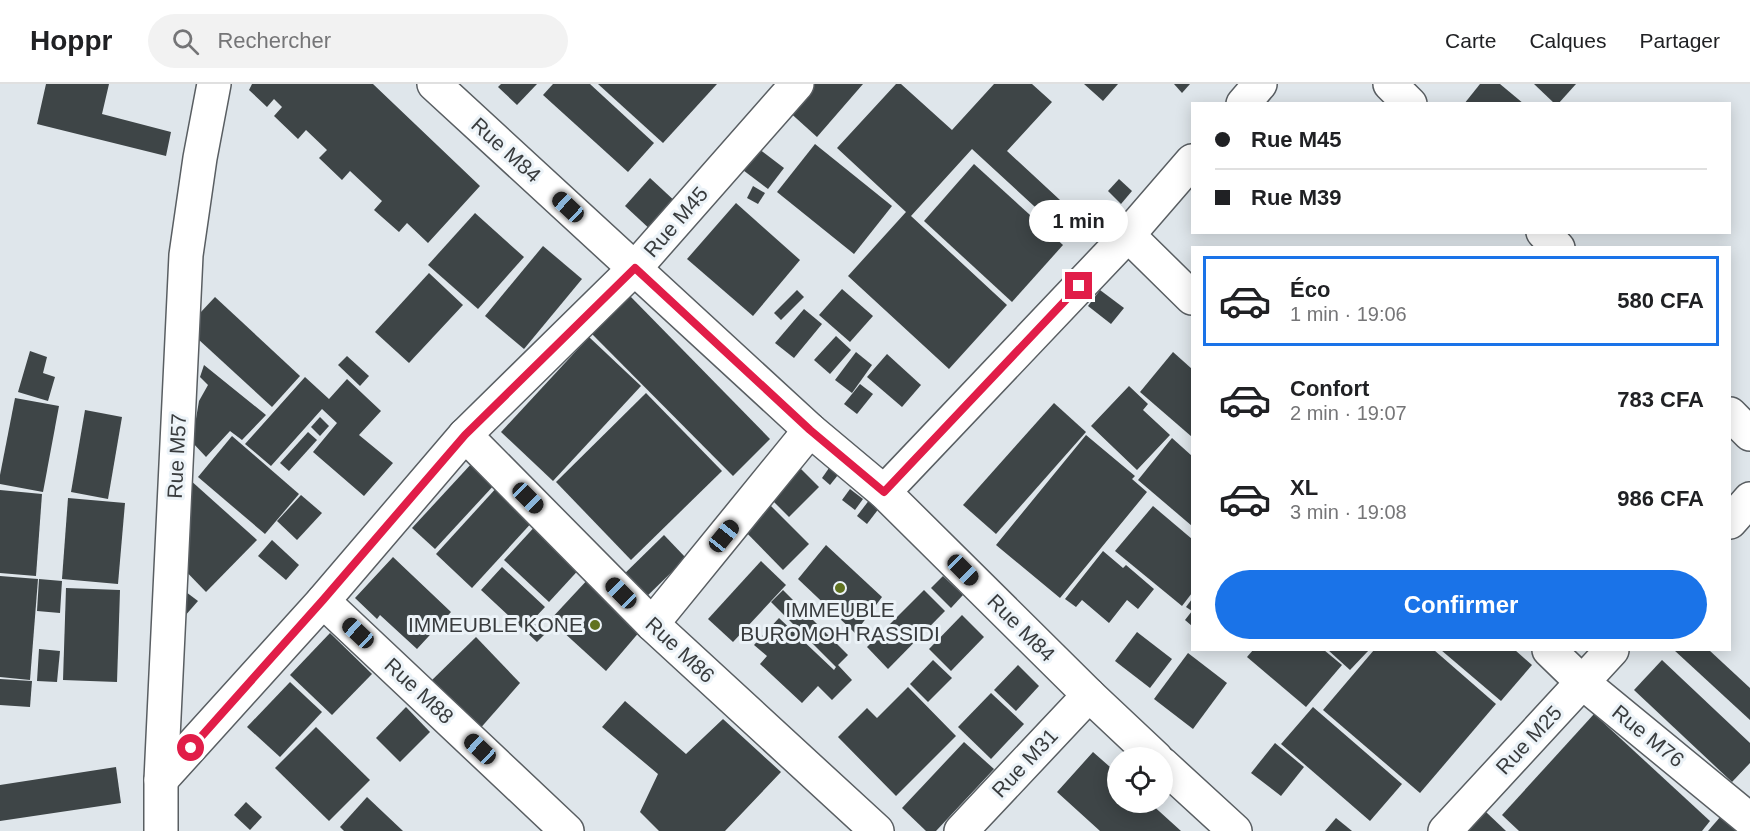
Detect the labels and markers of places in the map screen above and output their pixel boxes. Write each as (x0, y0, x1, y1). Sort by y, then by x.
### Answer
marker: IMMEUBLE BUROMOH RASSIDI (833, 581, 847, 595)
place label: IMMEUBLE BUROMOH RASSIDI (740, 598, 940, 645)
place label: IMMEUBLE KONE (408, 613, 583, 636)
marker: IMMEUBLE KONE (588, 618, 602, 632)

